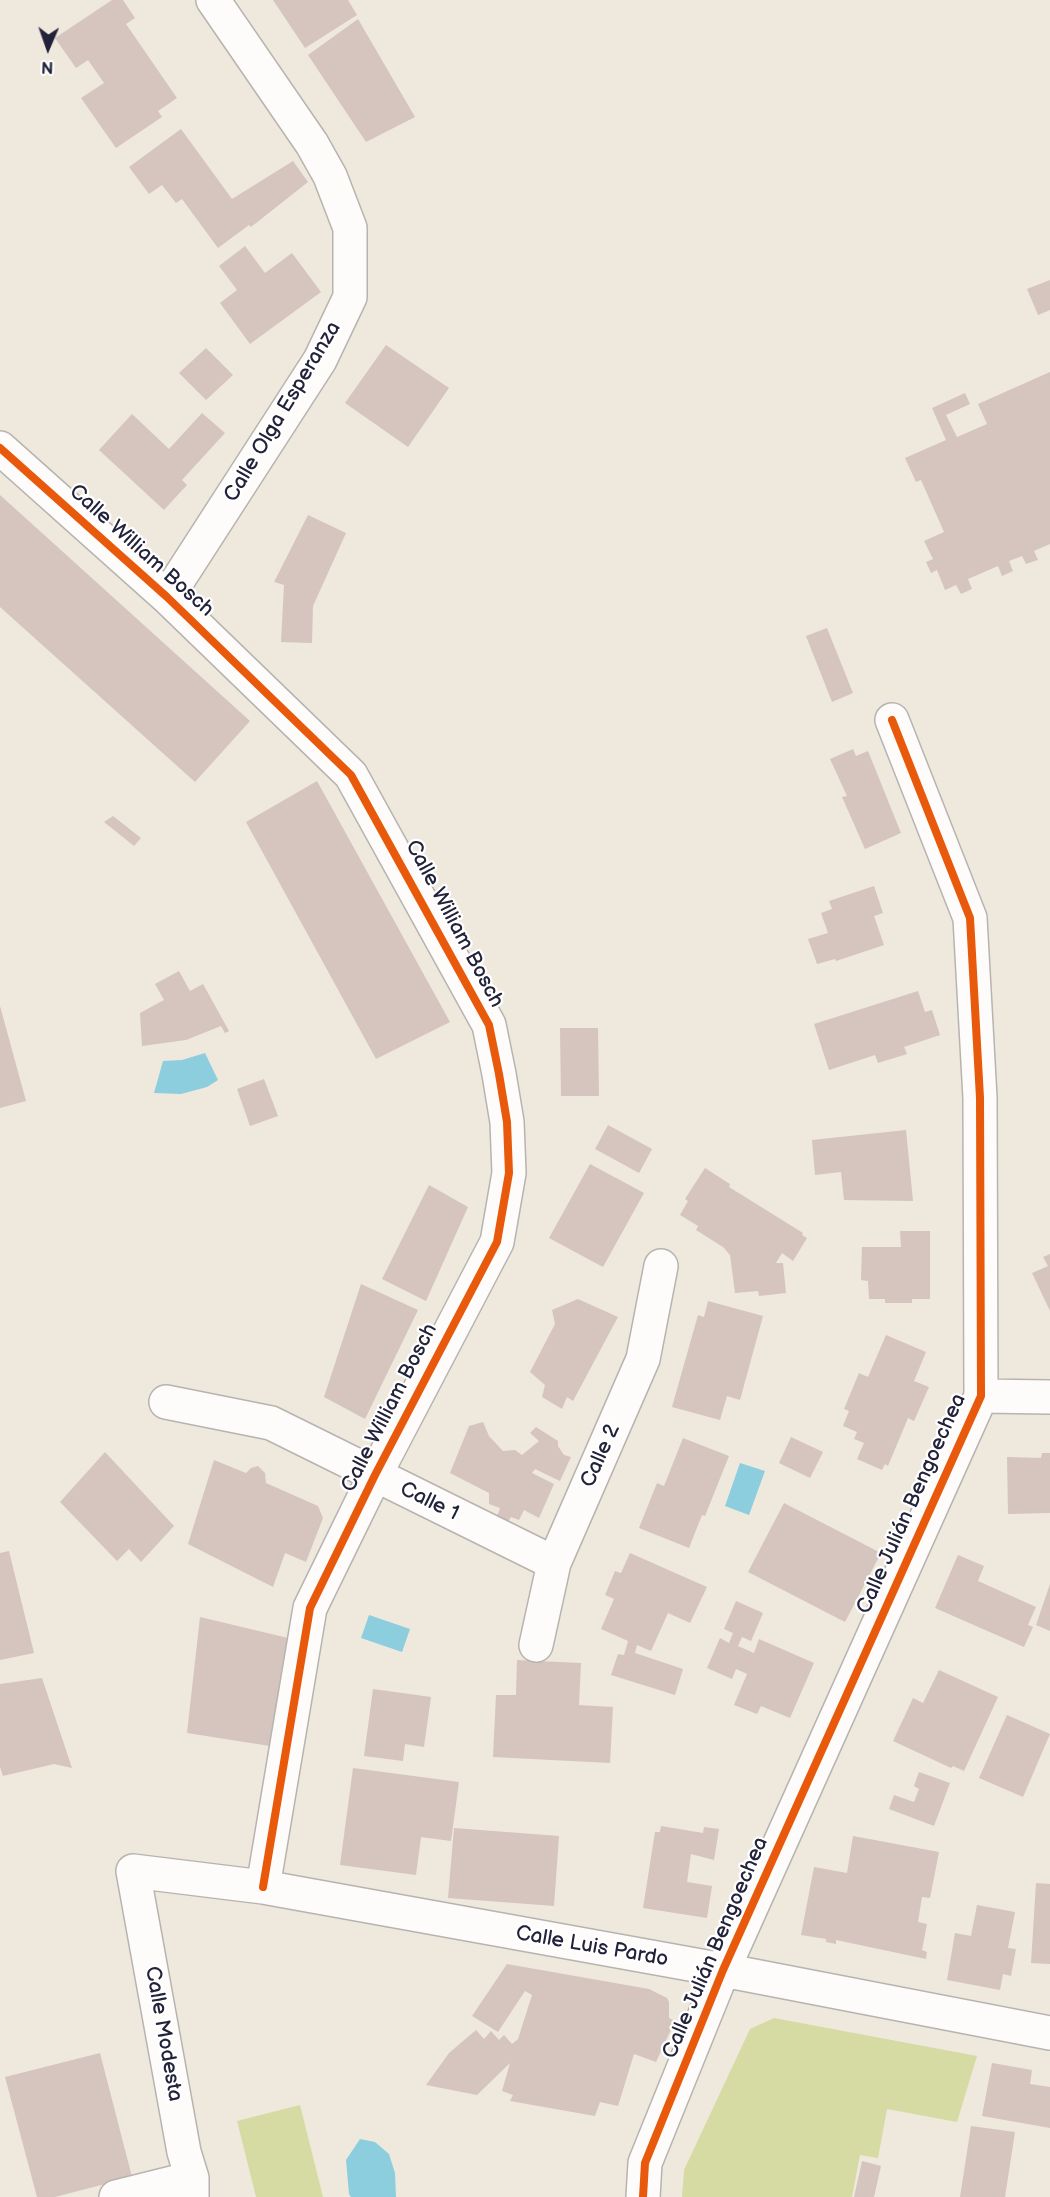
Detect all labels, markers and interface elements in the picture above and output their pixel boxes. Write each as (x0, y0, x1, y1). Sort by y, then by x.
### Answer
north arrow (18, 18, 78, 78)
text: N (41, 57, 54, 76)
street label: Calle Olga Esperanza (219, 317, 347, 507)
street label: Calle William Bosch (63, 479, 219, 623)
street label: Calle William Bosch (399, 836, 509, 1012)
street label: Calle William Bosch (337, 1319, 443, 1497)
street label: Calle Julián Bengoechea (852, 1390, 972, 1618)
street label: Calle 2 (576, 1420, 626, 1492)
street label: Calle 1 (395, 1477, 463, 1527)
street label: Calle Julián Bengoechea (658, 1833, 774, 2063)
street label: Calle Luis Pardo (514, 1921, 670, 1973)
street label: Calle Modesta (139, 1964, 187, 2104)

